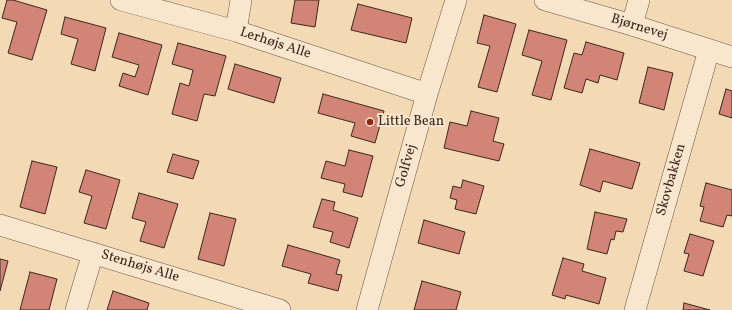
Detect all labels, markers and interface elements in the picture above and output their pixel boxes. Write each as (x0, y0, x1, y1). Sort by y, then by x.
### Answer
street label: Bjørnevej (608, 11, 670, 45)
street label: Lerhøjs Alle (237, 25, 313, 63)
place label: Little Bean (378, 114, 444, 130)
marker: Little Bean (365, 117, 375, 127)
street label: Golfvej (393, 142, 421, 190)
street label: Skovbakken (654, 142, 690, 218)
street label: Stenhøjs Alle (99, 247, 181, 287)

